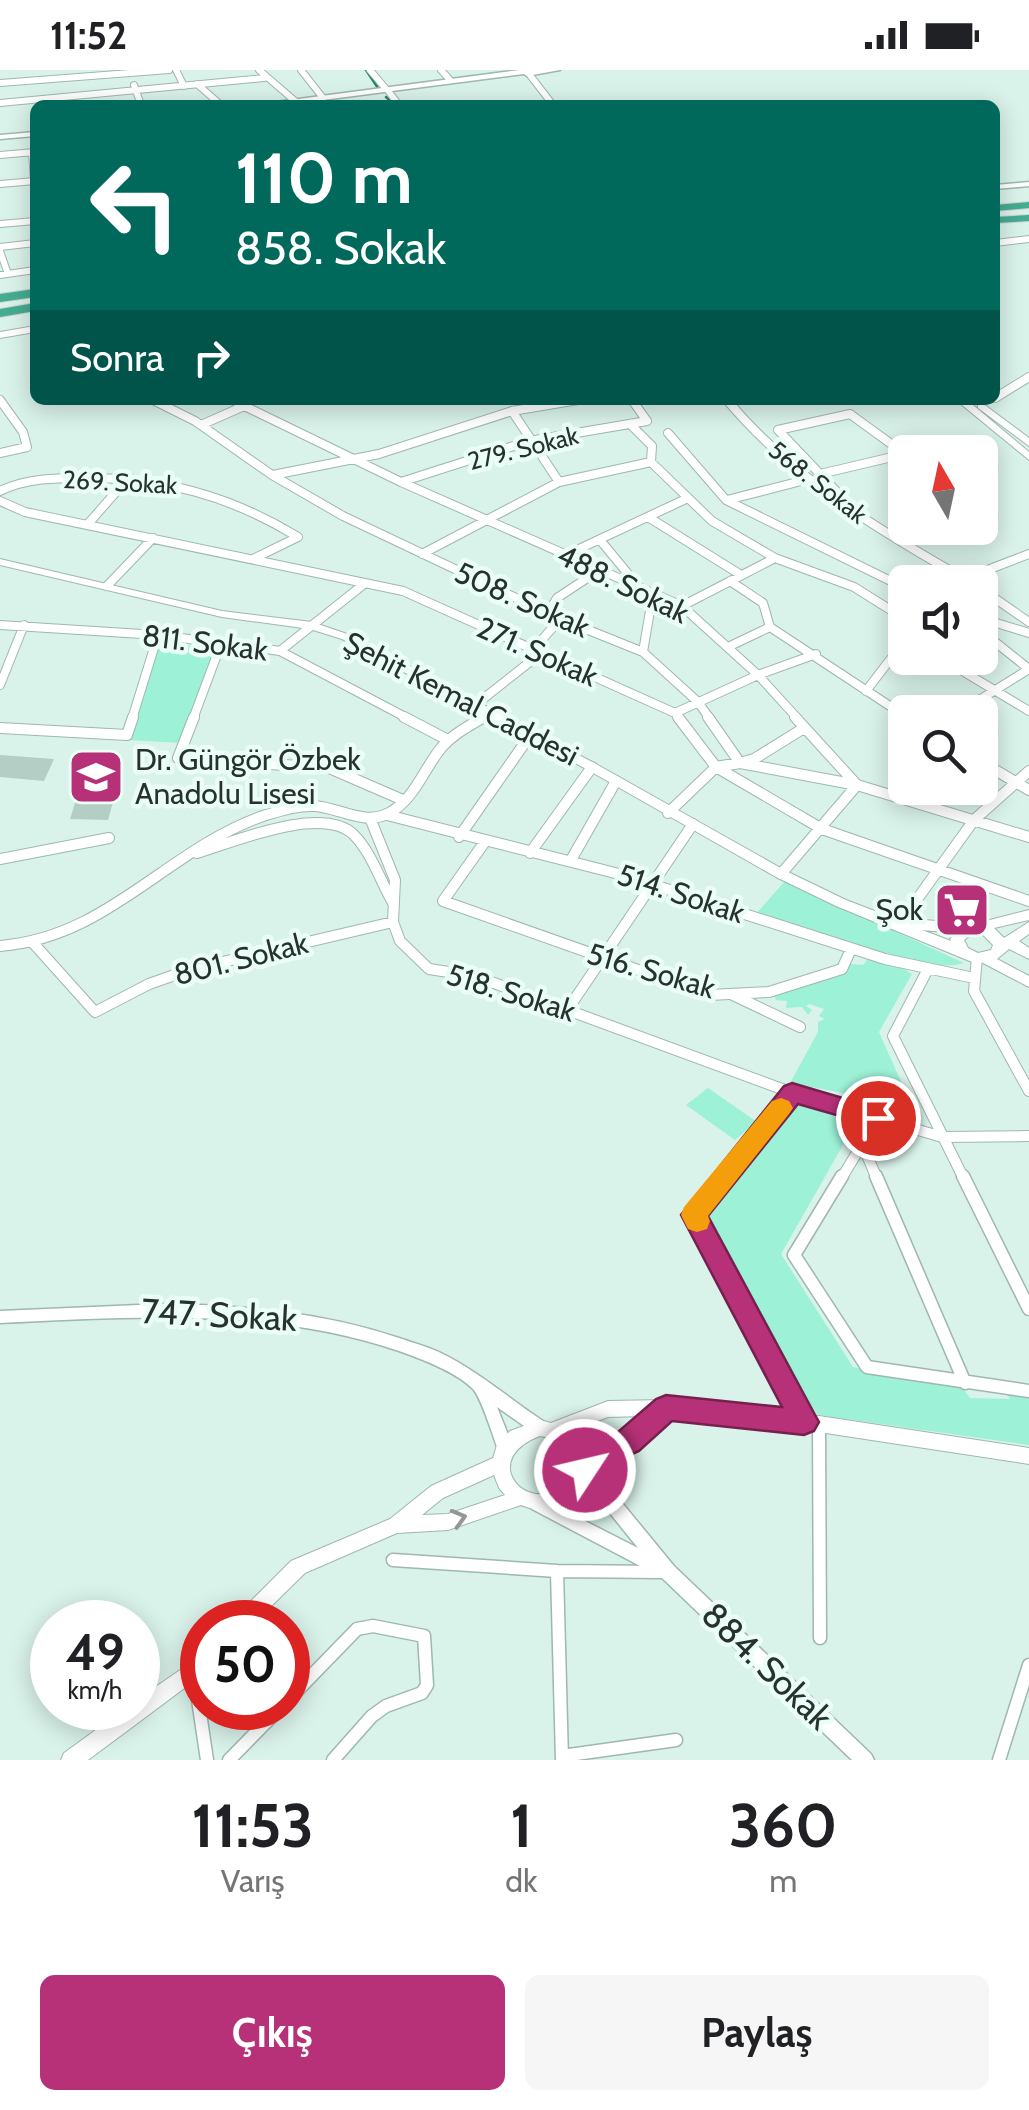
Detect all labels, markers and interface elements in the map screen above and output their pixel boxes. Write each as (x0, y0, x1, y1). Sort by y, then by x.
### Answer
text: 11:52 (50, 12, 127, 59)
text: 110 m (235, 135, 413, 221)
icon: left (70, 140, 200, 270)
text: 858. Sokak (235, 221, 446, 275)
icon: right (184, 330, 239, 385)
text: Sonra (70, 334, 164, 381)
street label: 279. Sokak (465, 420, 582, 476)
street label: 568. Sokak (763, 434, 874, 530)
north arrow (888, 435, 998, 545)
map controls (888, 435, 998, 805)
street label: 269. Sokak (62, 464, 179, 500)
street label: 488. Sokak (551, 536, 696, 632)
street label: 508. Sokak (449, 553, 596, 646)
button: sound (888, 565, 998, 675)
street label: 271. Sokak (471, 608, 604, 695)
street label: 811. Sokak (140, 616, 270, 669)
street label: Şehit Kemal Caddesi (338, 623, 585, 774)
button: search (888, 695, 998, 805)
place label: Dr. Güngör Özbek Anadolu Lisesi (135, 741, 361, 812)
school or university icon: Dr. Güngör Özbek Anadolu Lisesi (66, 747, 126, 807)
street label: 514. Sokak (613, 856, 750, 932)
supermarket icon: Şok (932, 880, 992, 940)
place label: Şok (876, 891, 924, 928)
street label: 801. Sokak (170, 924, 312, 993)
street label: 516. Sokak (583, 935, 720, 1007)
street label: 518. Sokak (442, 955, 580, 1030)
pin (836, 1076, 921, 1161)
icon: arrive (851, 1091, 906, 1146)
street label: 747. Sokak (140, 1289, 298, 1340)
position arrow (533, 1418, 637, 1522)
one-way arrow (449, 1508, 467, 1529)
street label: 884. Sokak (693, 1593, 842, 1739)
speed limit sign: 50 (180, 1600, 310, 1730)
text: 49 (65, 1622, 125, 1683)
text: km/h (68, 1675, 122, 1705)
text: 11:53 (192, 1789, 314, 1862)
text: 1 (510, 1789, 532, 1862)
text: 360 (729, 1789, 837, 1862)
text: Varış (221, 1861, 285, 1900)
text: dk (505, 1861, 537, 1900)
text: m (769, 1861, 797, 1900)
button: Çıkış (40, 1975, 505, 2090)
button: Paylaş (525, 1975, 989, 2090)

